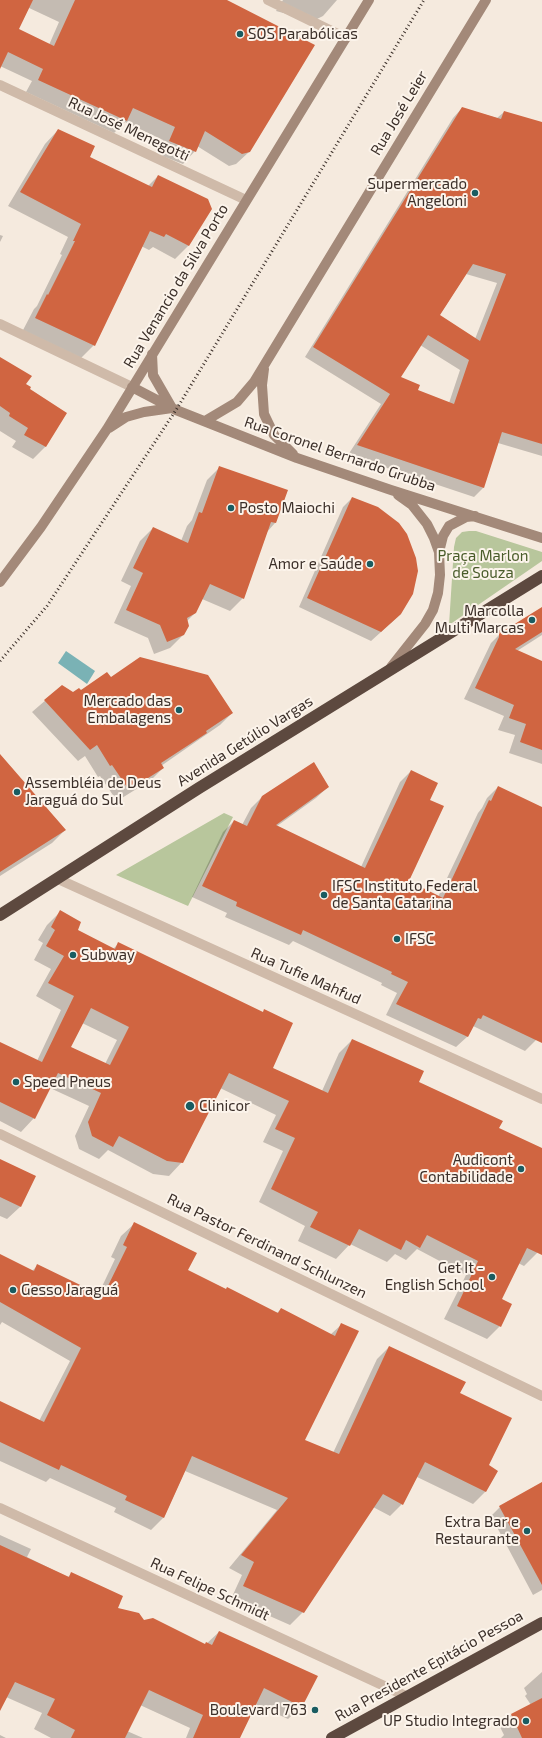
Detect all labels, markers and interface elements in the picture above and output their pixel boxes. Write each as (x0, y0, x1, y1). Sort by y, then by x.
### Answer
place label: SOS Parabólicas (248, 25, 358, 43)
marker: SOS Parabólicas (235, 29, 245, 39)
street label: Rua José Leier (367, 67, 431, 159)
street label: Rua José Menegotti (65, 93, 193, 165)
place label: Supermercado Angeloni (368, 175, 467, 210)
marker: Supermercado Angeloni (470, 188, 480, 198)
street label: Rua Venancio da Silva Porto (120, 201, 232, 371)
street label: Rua Coronel Bernardo Grubba (242, 413, 438, 495)
place label: Posto Maiochi (239, 499, 335, 517)
marker: Posto Maiochi (226, 503, 236, 513)
park label: Praça Marlon de Souza (437, 547, 529, 582)
place label: Amor e Saúde (268, 555, 362, 573)
marker: Amor e Saúde (365, 559, 375, 569)
place label: Marcolla Multi Marcas (435, 602, 524, 637)
marker: Marcolla Multi Marcas (527, 615, 537, 625)
place label: Mercado das Embalagens (83, 692, 171, 727)
street label: Avenida Getúlio Vargas (174, 692, 316, 790)
marker: Mercado das Embalagens (174, 705, 184, 715)
place label: Assembléia de Deus Jaraguá do Sul (25, 774, 161, 809)
marker: Assembléia de Deus Jaraguá do Sul (12, 787, 22, 797)
place label: IFSC Instituto Federal de Santa Catarina (332, 877, 477, 912)
marker: IFSC Instituto Federal de Santa Catarina (319, 890, 329, 900)
place label: IFSC (405, 930, 434, 948)
marker: IFSC (392, 934, 402, 944)
street label: Rua Tufie Mahfud (248, 944, 364, 1008)
place label: Subway (81, 946, 135, 964)
marker: Subway (68, 950, 78, 960)
place label: Speed Pneus (24, 1073, 111, 1091)
marker: Speed Pneus (11, 1077, 21, 1087)
place label: Clinicor (199, 1097, 250, 1115)
marker: Clinicor (184, 1100, 196, 1112)
place label: Audicont Contabilidade (419, 1151, 513, 1186)
marker: Audicont Contabilidade (516, 1164, 526, 1174)
street label: Rua Pastor Ferdinand Schlunzen (164, 1190, 370, 1302)
place label: Get It - English School (385, 1259, 484, 1294)
marker: Get It - English School (487, 1272, 497, 1282)
place label: Gesso Jaraguá (21, 1281, 118, 1299)
marker: Gesso Jaraguá (8, 1285, 18, 1295)
place label: Extra Bar e Restaurante (435, 1513, 519, 1548)
marker: Extra Bar e Restaurante (522, 1526, 532, 1536)
street label: Rua Felipe Schmidt (148, 1554, 272, 1624)
street label: Rua Presidente Epitácio Pessoa (332, 1607, 526, 1725)
place label: Boulevard 763 (210, 1701, 307, 1719)
marker: Boulevard 763 (310, 1705, 320, 1715)
place label: UP Studio Integrado (383, 1712, 518, 1730)
marker: UP Studio Integrado (521, 1716, 531, 1726)

